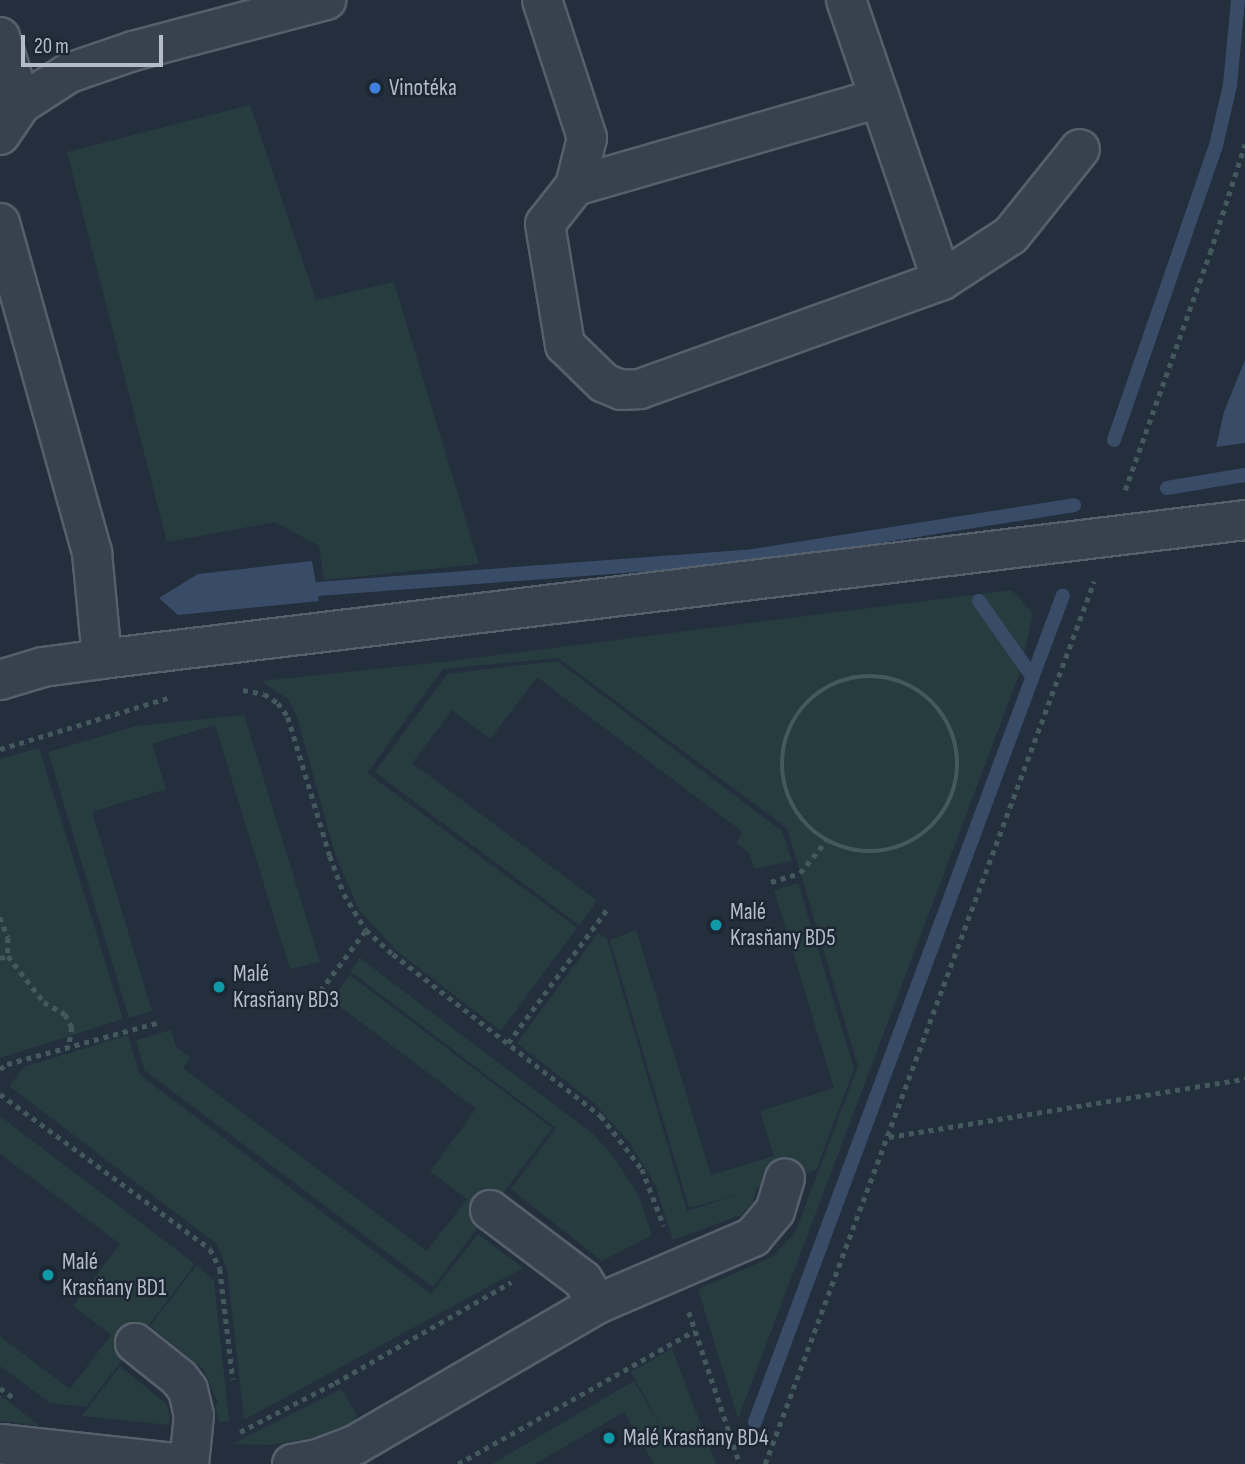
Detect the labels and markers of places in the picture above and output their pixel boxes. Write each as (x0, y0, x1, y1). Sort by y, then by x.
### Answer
place label: Vinotéka (389, 74, 457, 102)
marker: Vinotéka (367, 80, 383, 96)
place label: Malé Krasňany BD5 (730, 898, 835, 952)
marker: Malé Krasňany BD5 (708, 917, 724, 933)
place label: Malé Krasňany BD3 (233, 960, 339, 1014)
marker: Malé Krasňany BD3 (211, 979, 227, 995)
place label: Malé Krasňany BD1 (62, 1248, 166, 1302)
marker: Malé Krasňany BD1 (40, 1267, 56, 1283)
place label: Malé Krasňany BD4 (623, 1424, 768, 1452)
marker: Malé Krasňany BD4 (601, 1430, 617, 1446)

